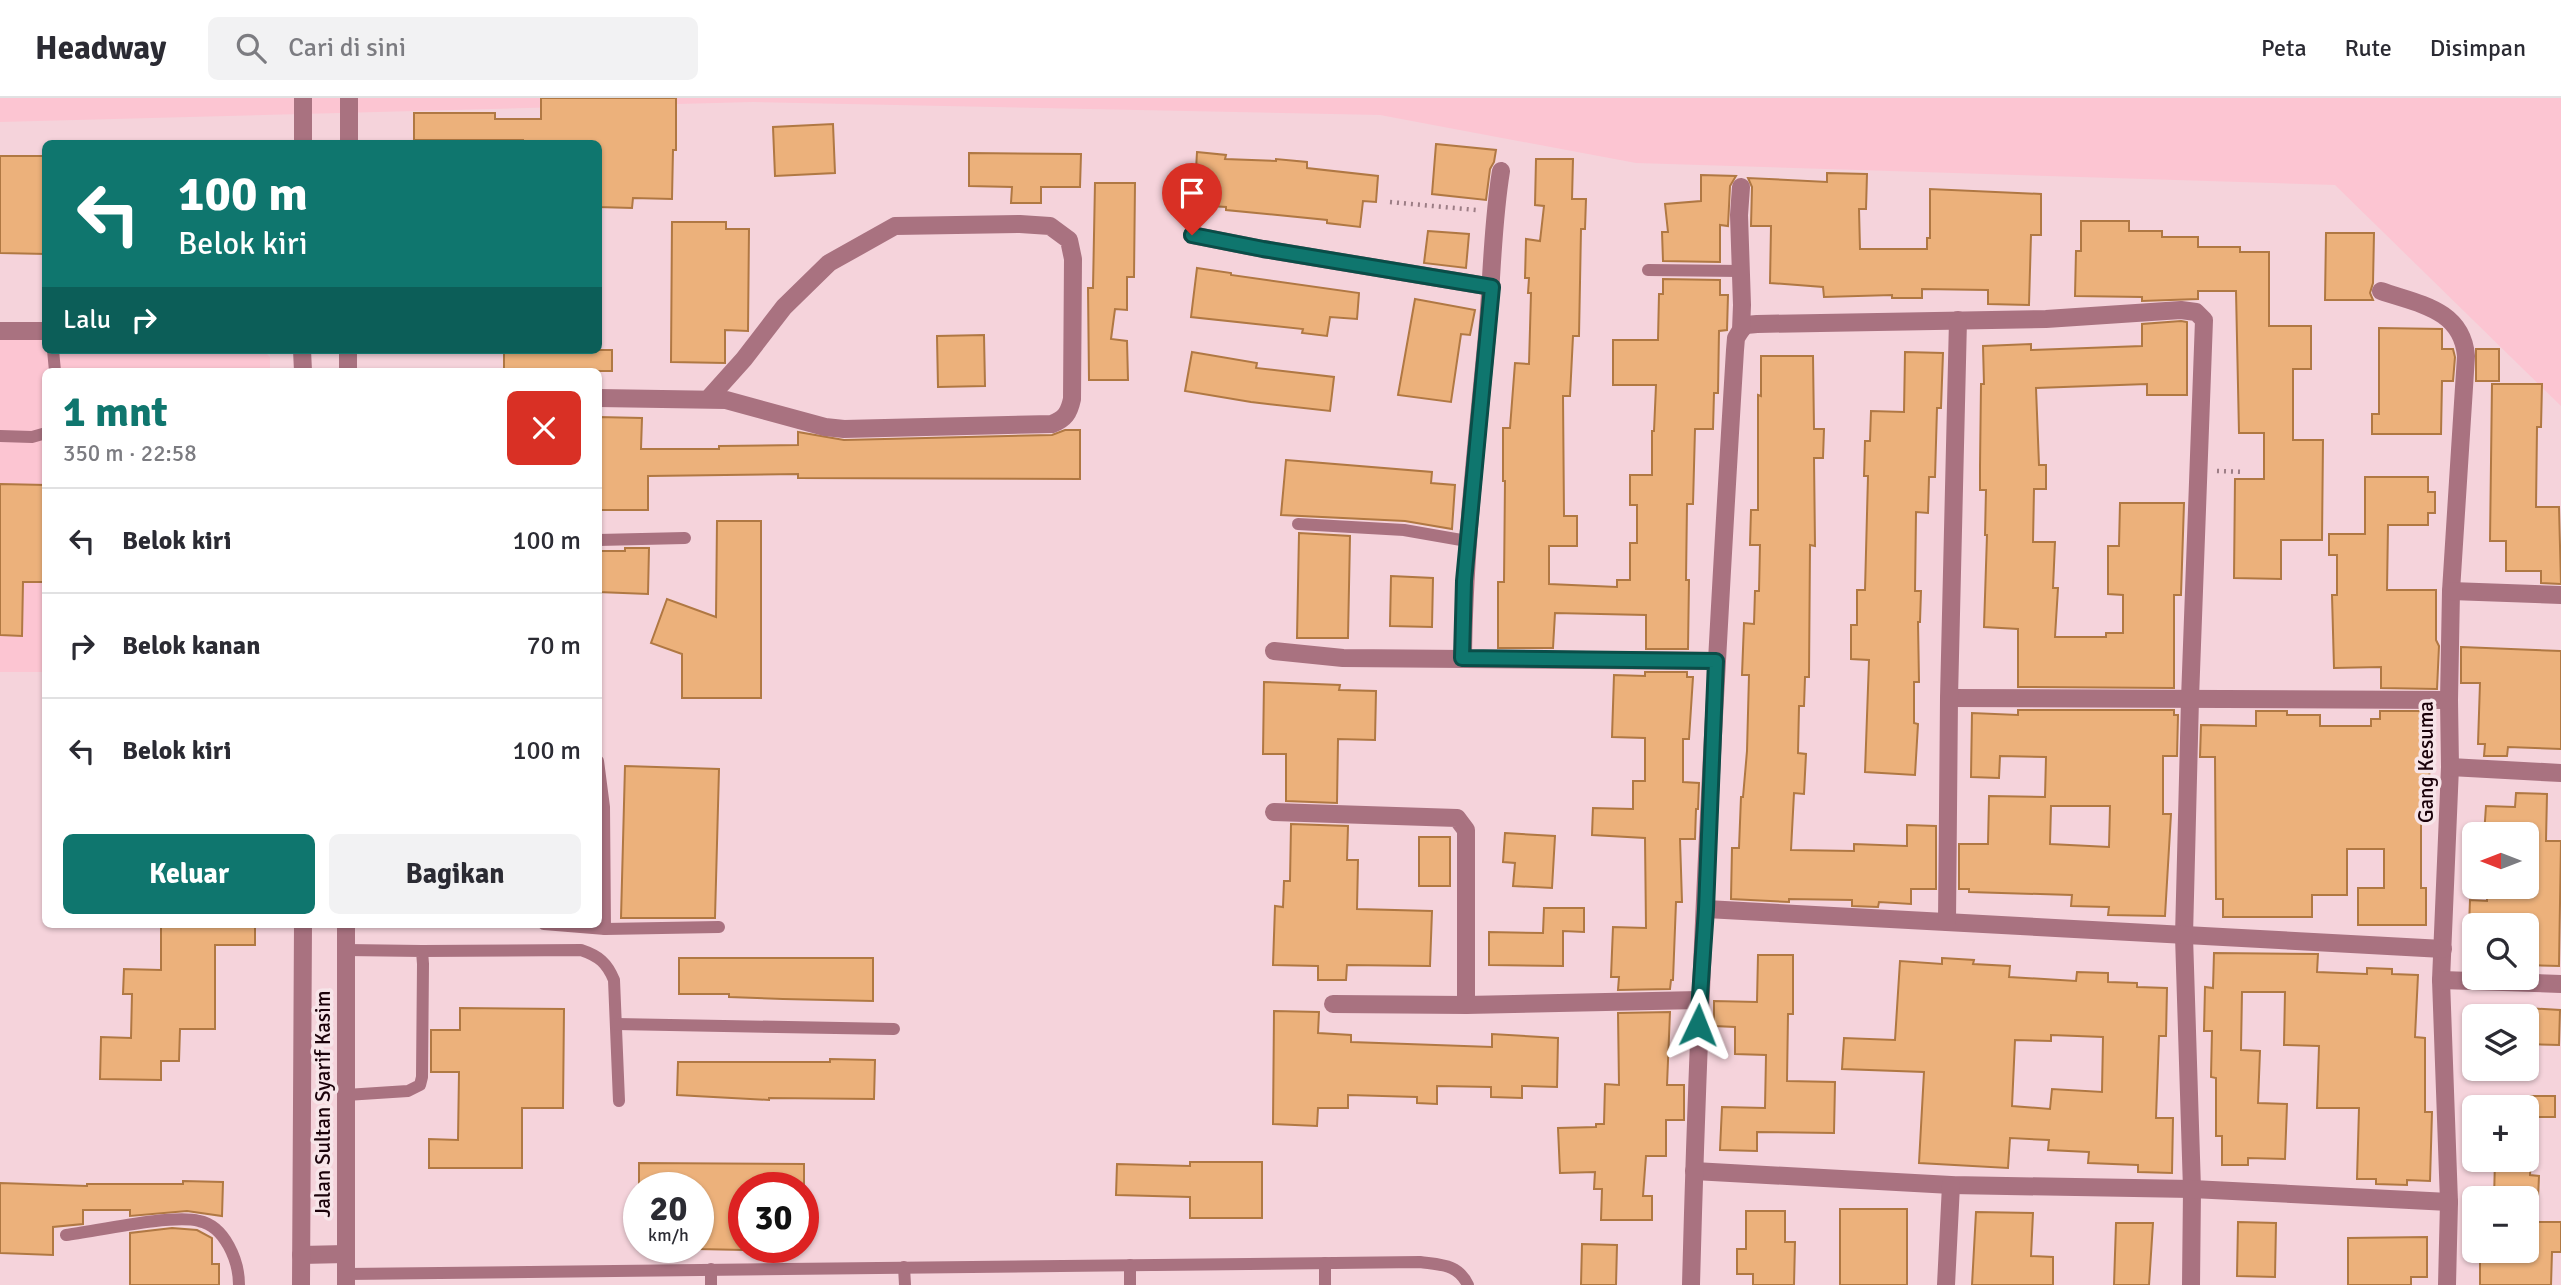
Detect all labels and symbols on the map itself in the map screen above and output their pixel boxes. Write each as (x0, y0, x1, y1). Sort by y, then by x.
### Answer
pin (1162, 163, 1222, 235)
street label: Gang Kesuma (2413, 701, 2439, 823)
north arrow (2462, 822, 2539, 900)
position arrow (1661, 988, 1735, 1062)
street label: Jalan Sultan Syarif Kasim (310, 990, 336, 1218)
speed limit sign: 30 (728, 1172, 819, 1263)

